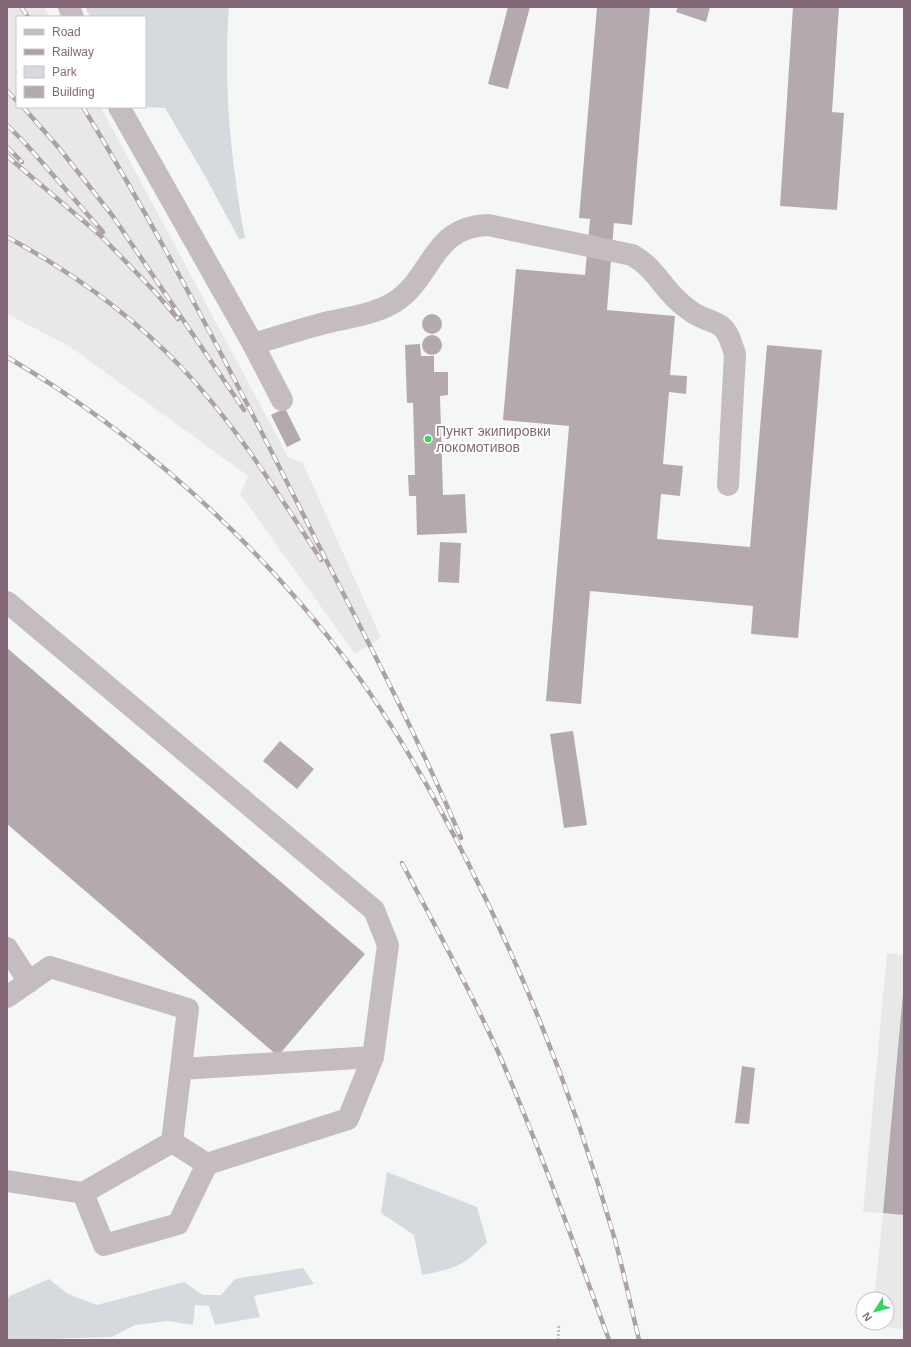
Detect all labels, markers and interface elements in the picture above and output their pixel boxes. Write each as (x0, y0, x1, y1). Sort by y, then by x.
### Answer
legend (16, 16, 146, 108)
text: Road (52, 25, 81, 39)
text: Railway (52, 45, 94, 59)
text: Park (52, 65, 78, 79)
text: Building (52, 85, 95, 99)
place label: Пункт экипировки локомотивов (436, 423, 551, 455)
marker: Пункт экипировки локомотивов (423, 434, 433, 444)
north arrow (855, 1291, 895, 1331)
text: N (860, 1310, 874, 1324)

